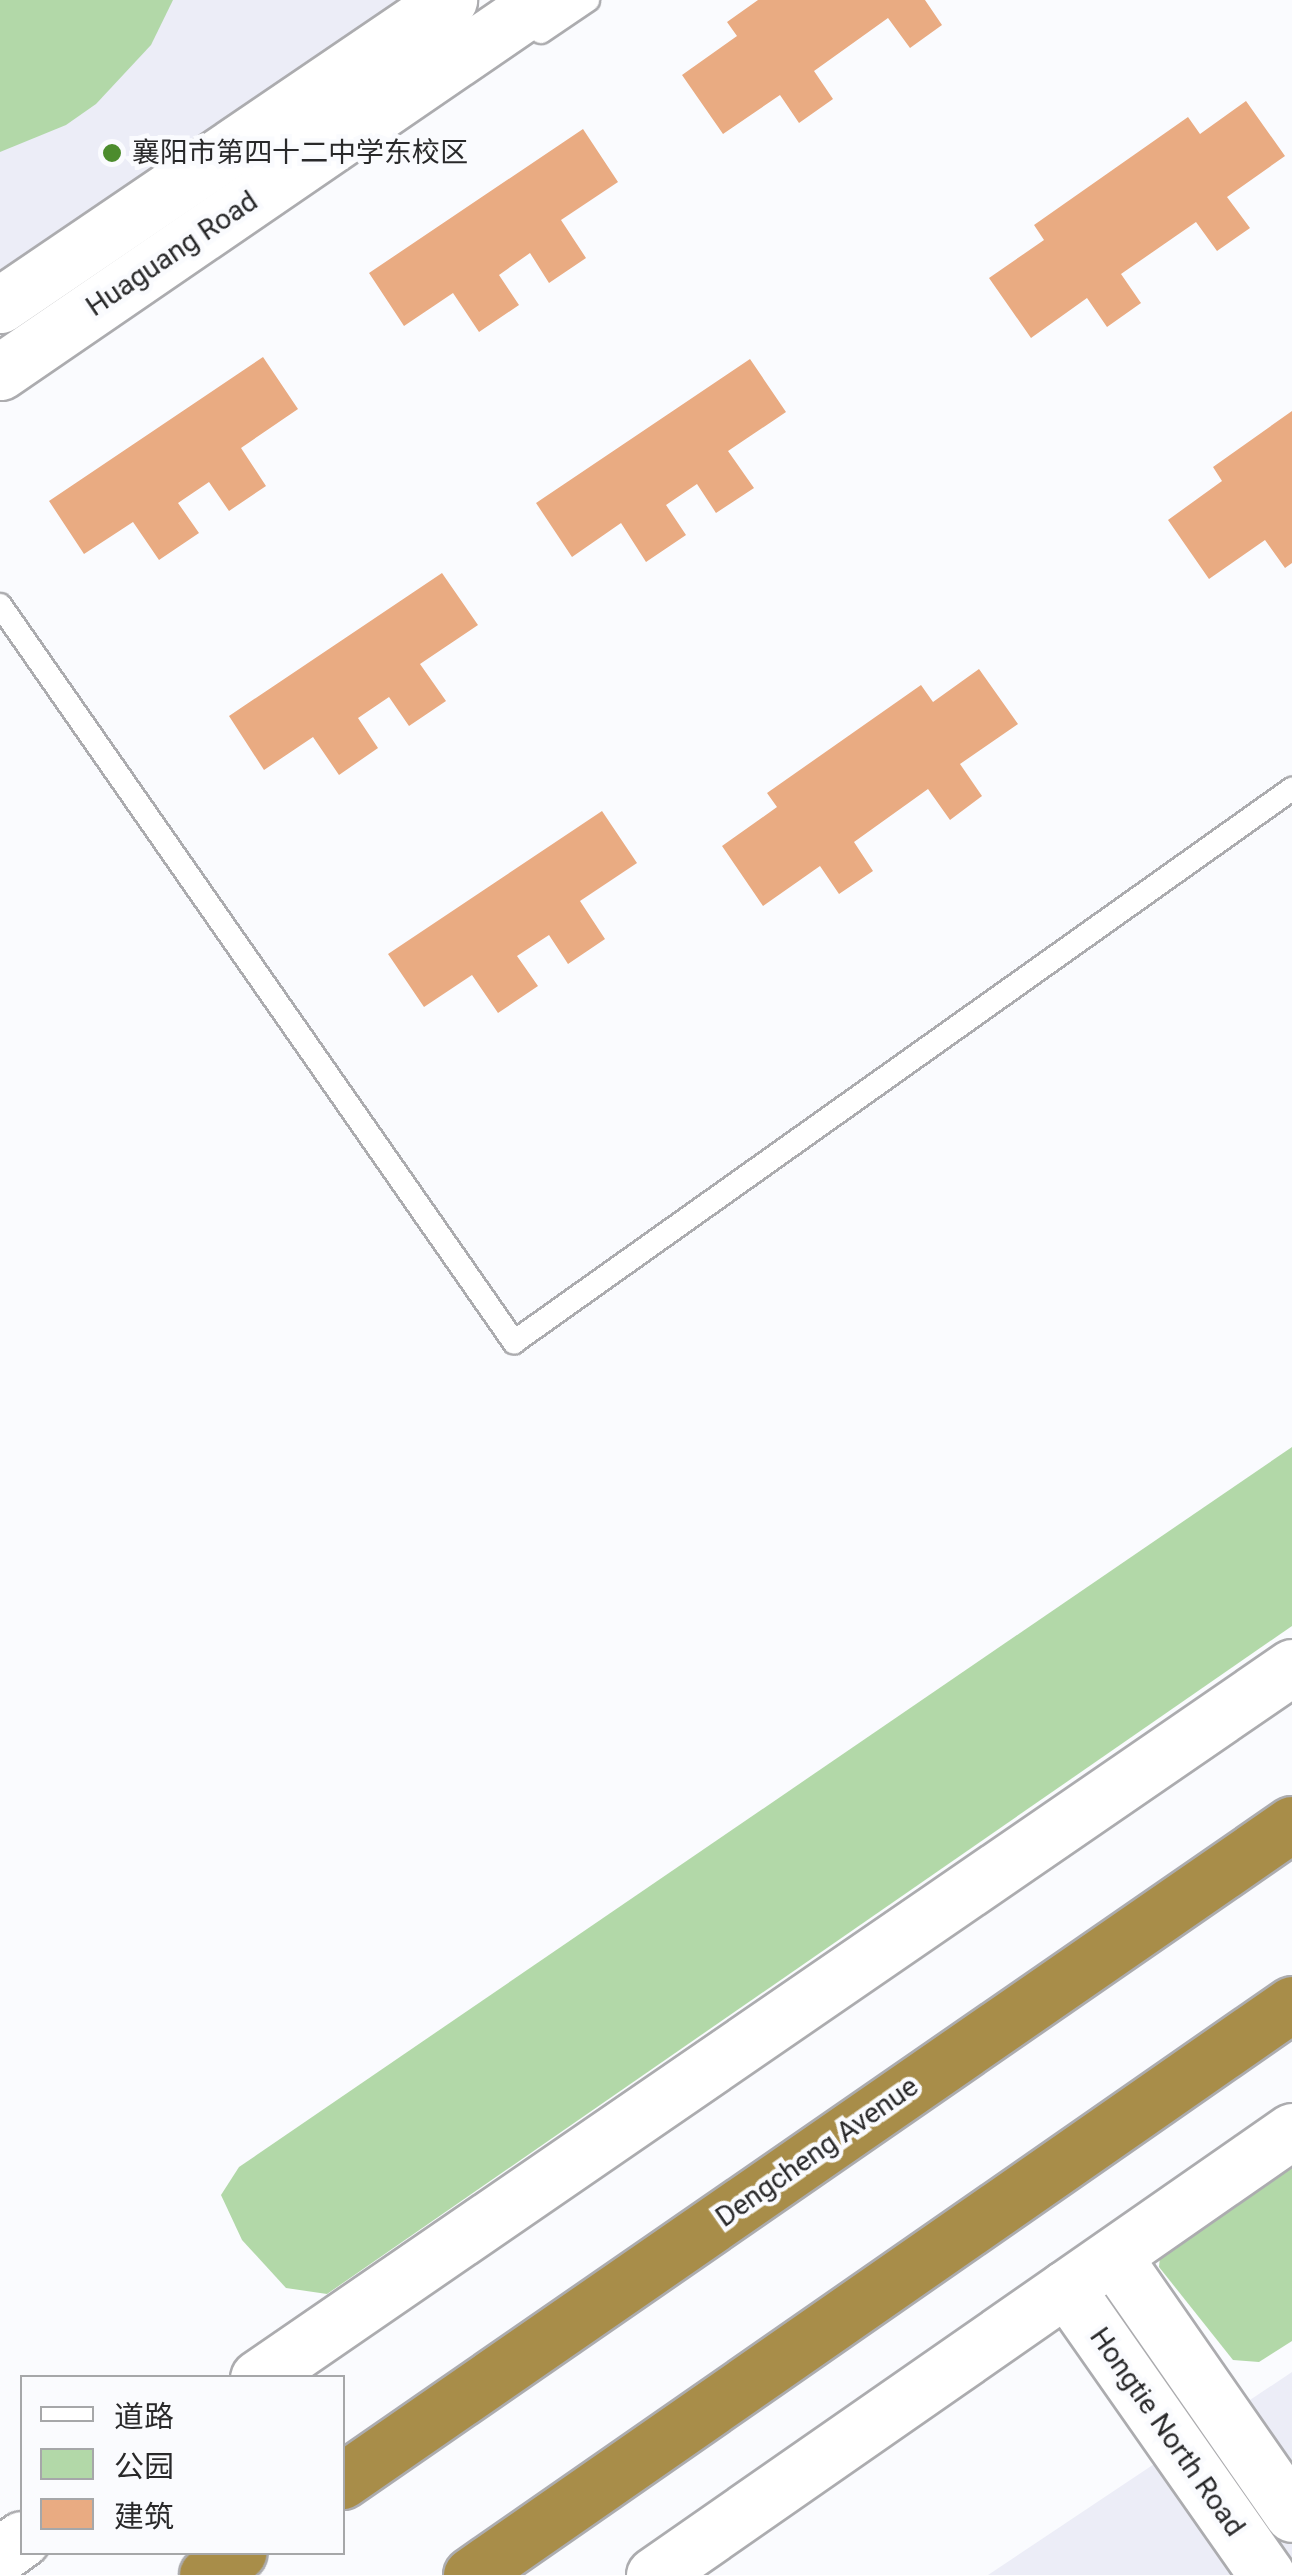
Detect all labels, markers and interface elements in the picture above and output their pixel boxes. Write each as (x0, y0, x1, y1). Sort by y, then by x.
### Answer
place label: 襄阳市第四十二中学东校区 (132, 136, 468, 170)
marker: 襄阳市第四十二中学东校区 (101, 142, 123, 164)
street label: Huaguang Road (80, 184, 264, 324)
street label: Dengcheng Avenue (709, 2070, 925, 2234)
street label: Hongtie North Road (1082, 2321, 1252, 2543)
legend (20, 2375, 345, 2555)
text: 道路 (114, 2399, 174, 2434)
text: 公园 (114, 2449, 174, 2484)
text: 建筑 (114, 2499, 174, 2534)

